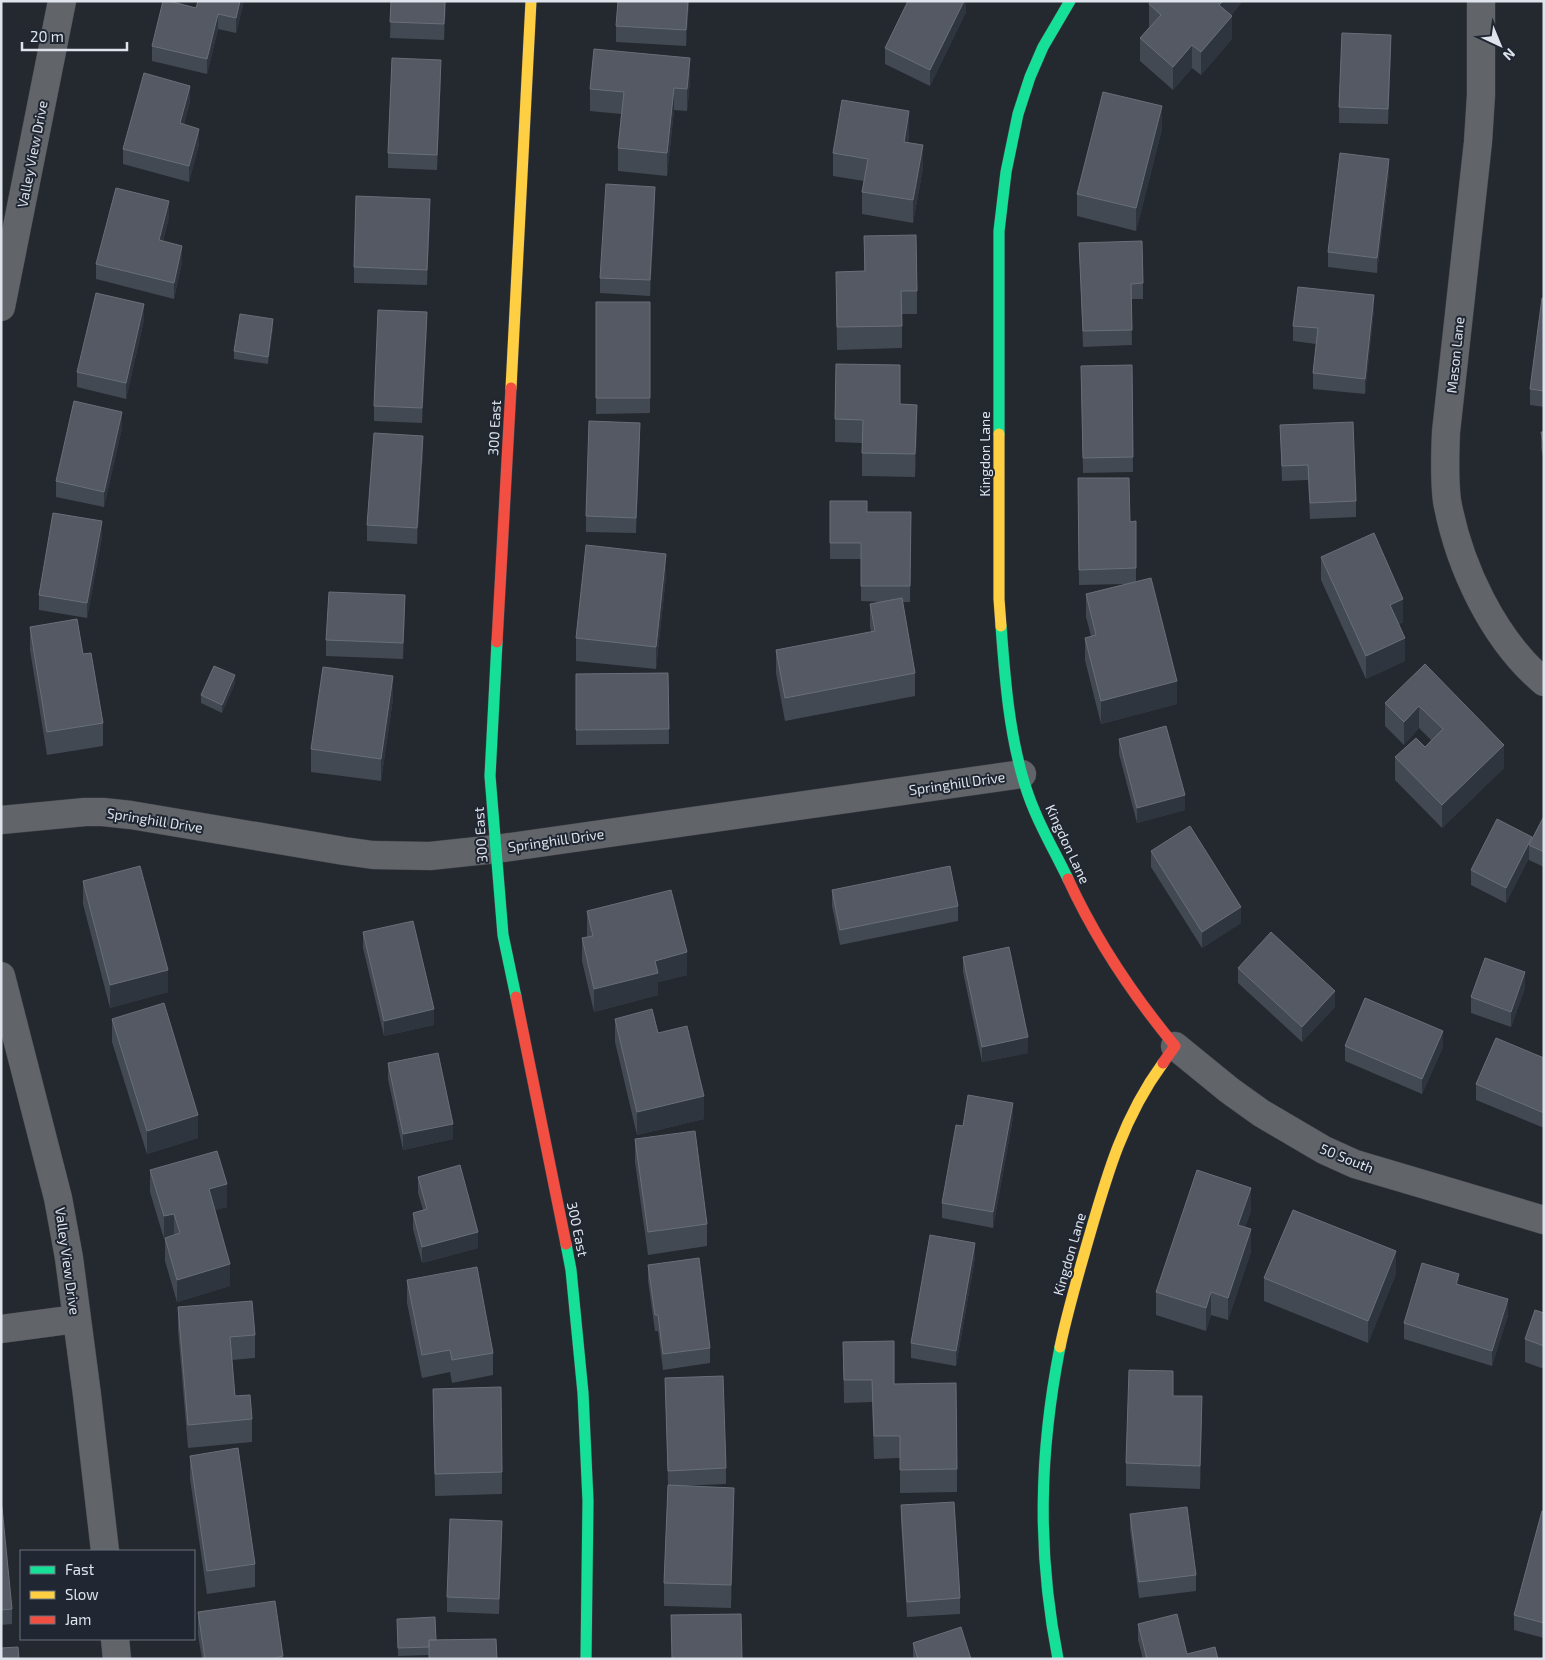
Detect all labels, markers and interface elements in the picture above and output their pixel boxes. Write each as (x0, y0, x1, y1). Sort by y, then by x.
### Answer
scale bar (22, 20, 128, 52)
north arrow (1475, 20, 1525, 70)
text: 20 m (30, 27, 64, 45)
text: N (1500, 45, 1519, 64)
street label: Valley View Drive (13, 99, 51, 209)
street label: Mason Lane (1443, 316, 1467, 394)
street label: 300 East (484, 400, 504, 456)
street label: Kingdon Lane (976, 411, 993, 497)
street label: Springhill Drive (908, 768, 1006, 798)
street label: Kingdon Lane (1042, 802, 1094, 886)
street label: Springhill Drive (106, 804, 204, 836)
street label: 300 East (470, 807, 490, 863)
street label: Springhill Drive (507, 825, 605, 855)
street label: 50 South (1318, 1140, 1376, 1176)
street label: 300 East (564, 1200, 592, 1258)
street label: Valley View Drive (52, 1206, 84, 1316)
street label: Kingdon Lane (1049, 1211, 1089, 1297)
legend (20, 1550, 195, 1640)
text: Fast (65, 1560, 95, 1578)
text: Slow (65, 1585, 99, 1603)
text: Jam (65, 1610, 91, 1628)

